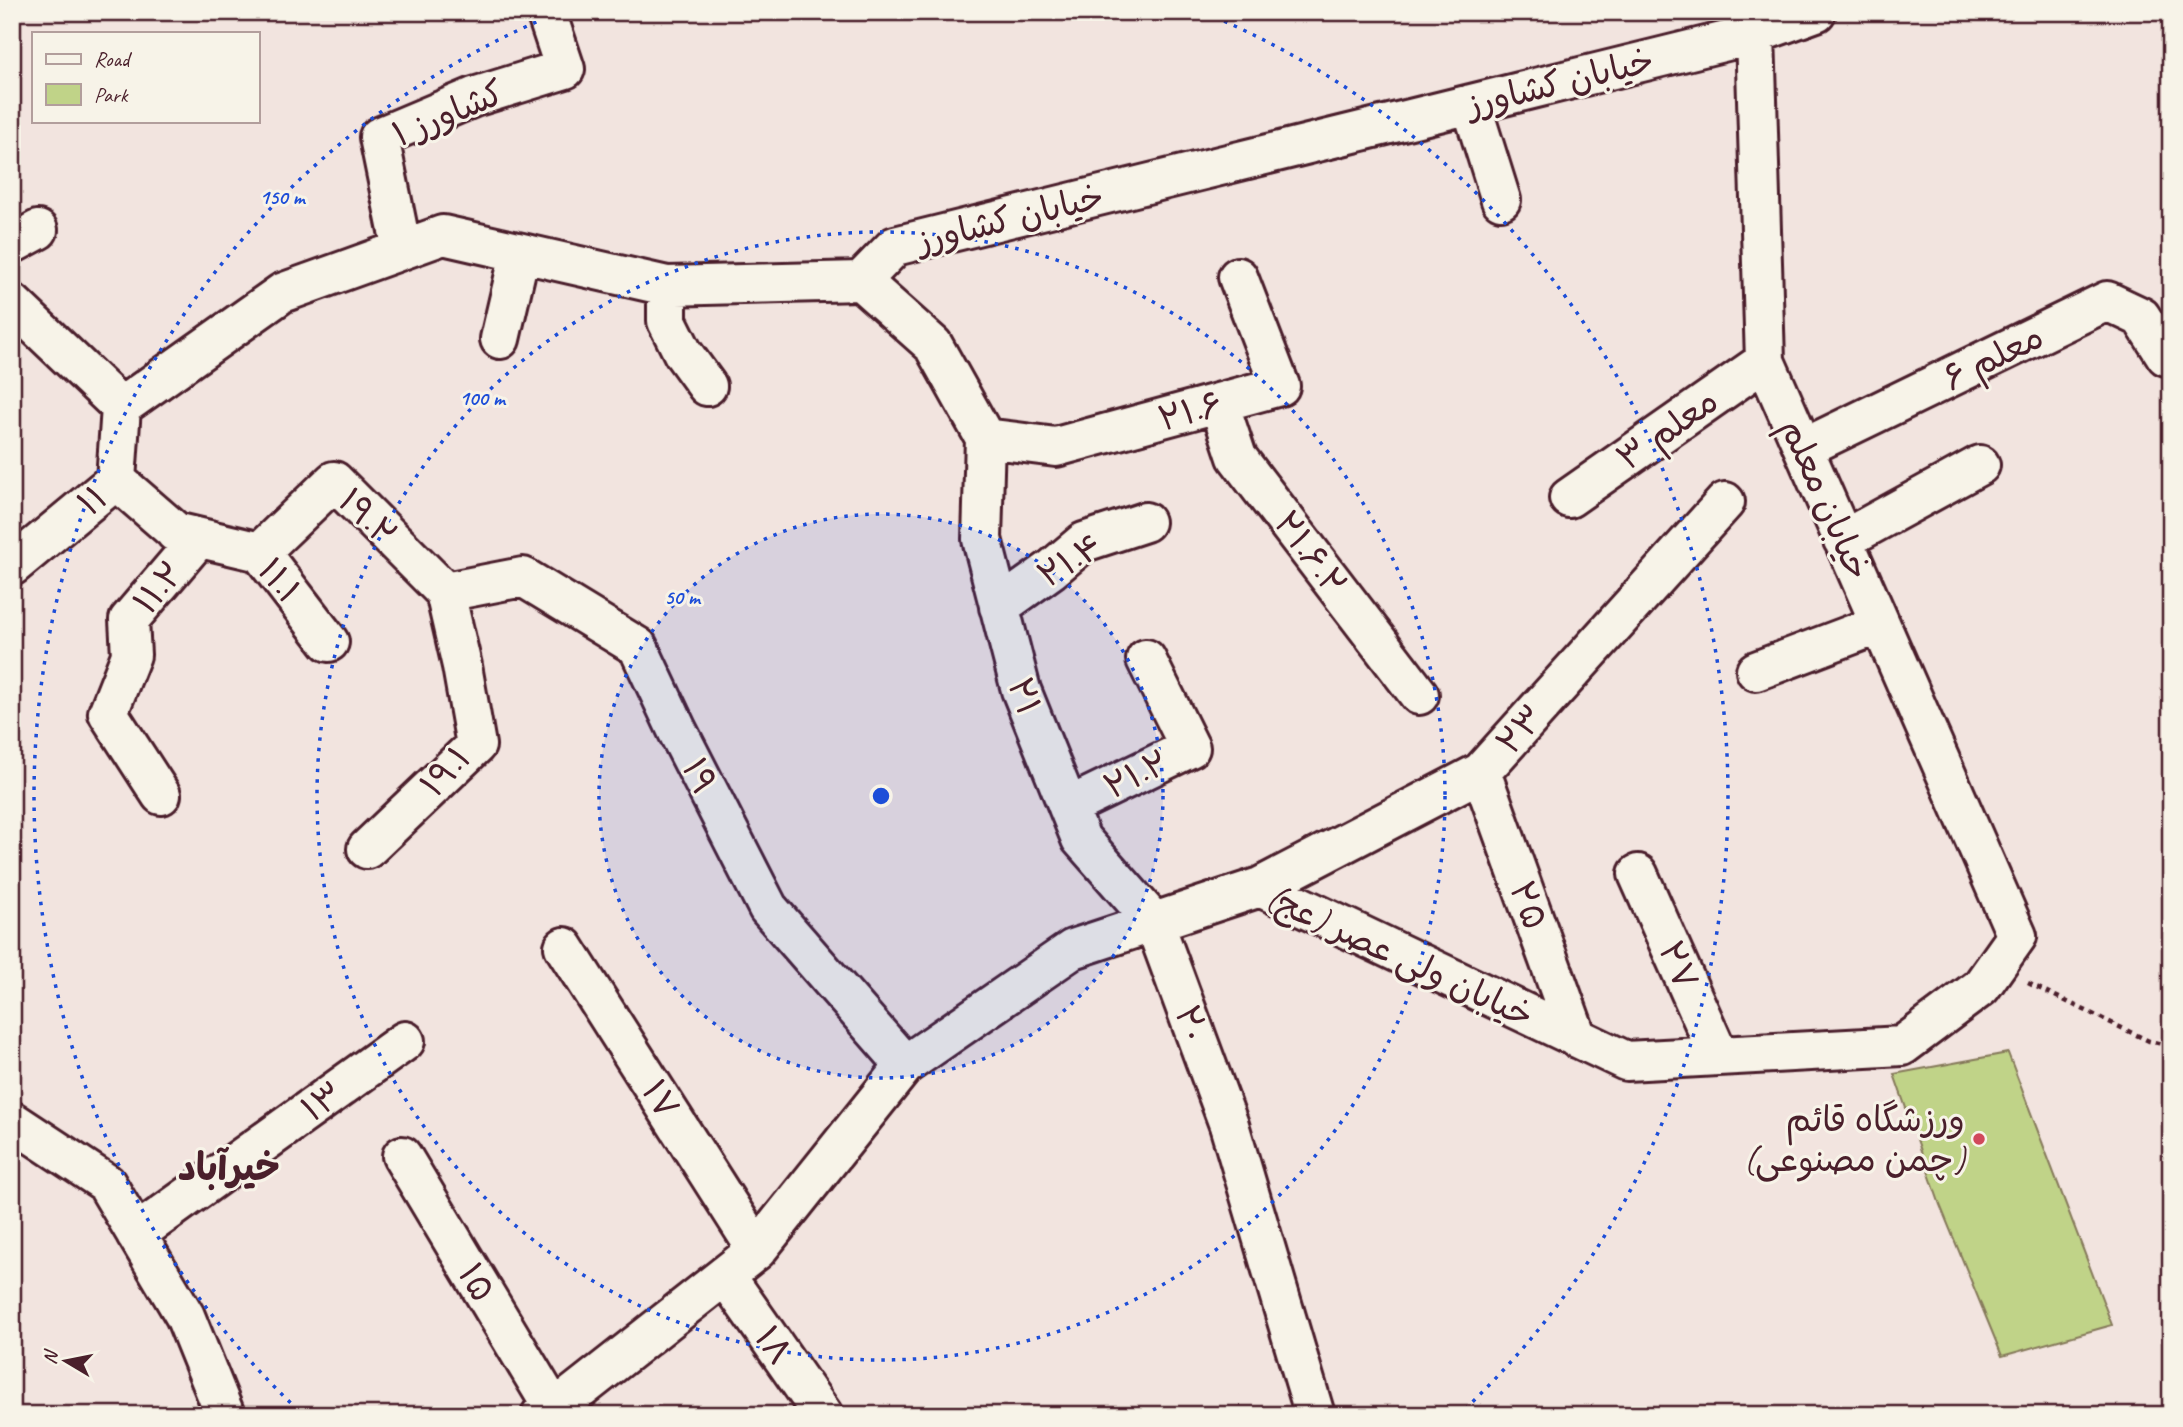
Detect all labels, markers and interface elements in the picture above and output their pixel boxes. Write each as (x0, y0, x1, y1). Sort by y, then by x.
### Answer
legend (32, 32, 259, 122)
street label: خیابان کشاورز (1459, 38, 1658, 128)
text: Road (94, 46, 133, 72)
street label: ۱ کشاورز (385, 70, 511, 157)
text: Park (94, 82, 129, 108)
street label: خیابان کشاورز (909, 174, 1108, 264)
text: 150 m (259, 184, 307, 210)
street label: ۶ معلم (1936, 314, 2053, 405)
street label: ۳ معلم (1608, 378, 1729, 484)
street label: ۲۱.۶ (1153, 381, 1227, 442)
text: 100 m (459, 385, 507, 411)
street label: خیابان معلم (1766, 412, 1881, 588)
street label: ۱۱ (68, 475, 117, 526)
street label: ۱۹.۲ (329, 478, 407, 556)
street label: ۲۱.۶.۲ (1264, 502, 1357, 605)
street label: ۲۱.۴ (1029, 523, 1112, 598)
street label: ۱۱.۱ (248, 549, 311, 612)
street label: ۱۱.۲ (123, 551, 194, 623)
text: 50 m (664, 584, 702, 610)
street label: ۲۱ (997, 672, 1052, 721)
street label: ۲۳ (1486, 695, 1555, 764)
street label: ۱۹.۱ (410, 736, 480, 807)
street label: ۲۱.۲ (1096, 740, 1176, 809)
street label: ۱۹ (672, 751, 727, 802)
centre of rings (869, 784, 893, 808)
street label: خیابان ولی عصر (عج) (1258, 875, 1541, 1039)
street label: ۲۵ (1499, 875, 1558, 935)
street label: ۲۷ (1648, 934, 1709, 996)
street label: ۲۰ (1164, 999, 1219, 1047)
street label: ۱۳ (292, 1071, 352, 1132)
street label: ۱۷ (632, 1071, 690, 1127)
place label: ورزشگاه قائم (چمن مصنوعی) (1743, 1097, 1967, 1182)
marker: ورزشگاه قائم (چمن مصنوعی) (1971, 1131, 1987, 1147)
district label: خیرآباد (178, 1144, 280, 1191)
street label: ۱۵ (448, 1255, 505, 1310)
street label: ۱۸ (744, 1317, 803, 1373)
north arrow (32, 1326, 102, 1396)
text: N (37, 1347, 64, 1366)

